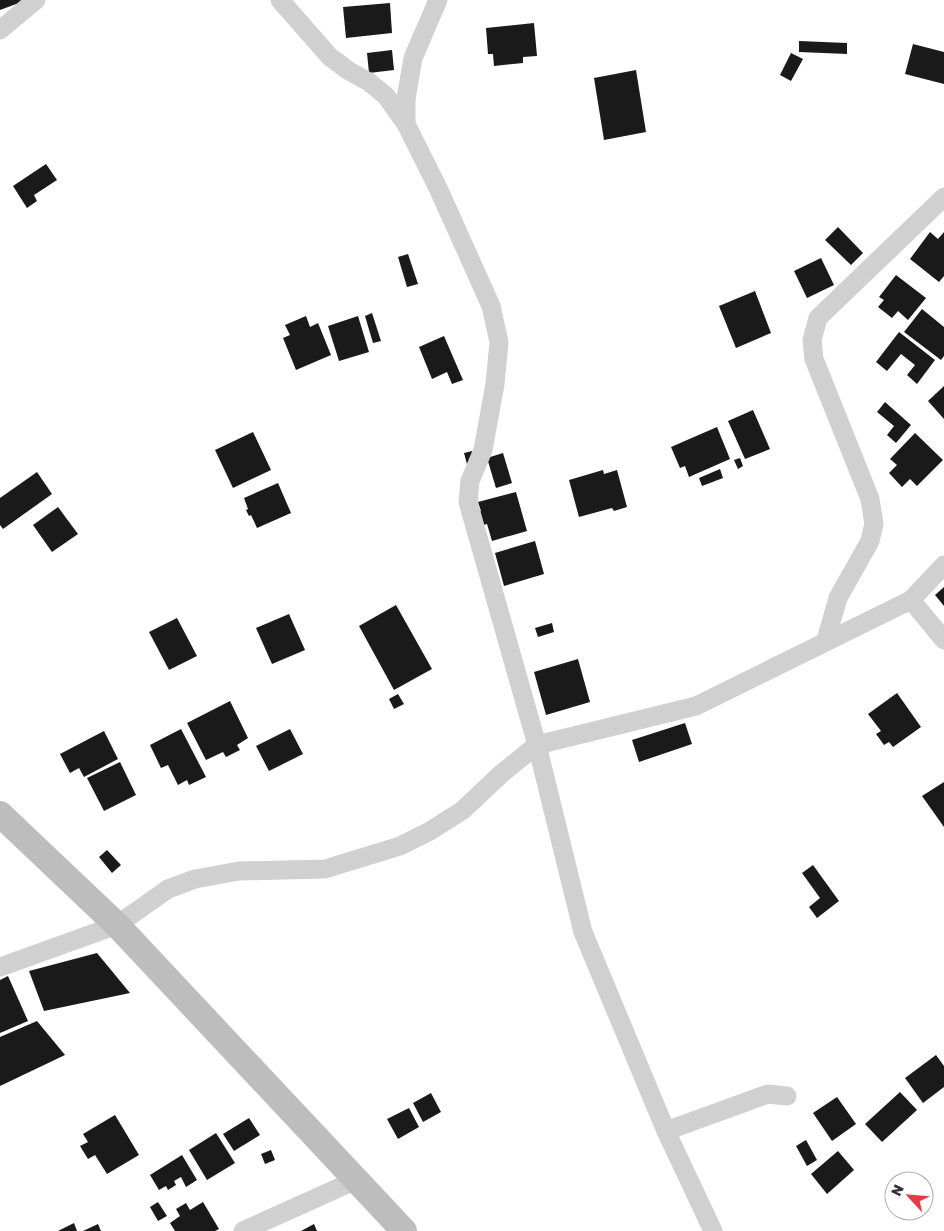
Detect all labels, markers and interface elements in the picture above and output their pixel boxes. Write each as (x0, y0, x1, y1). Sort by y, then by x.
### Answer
north arrow (884, 1171, 934, 1221)
text: N (887, 1182, 907, 1199)

